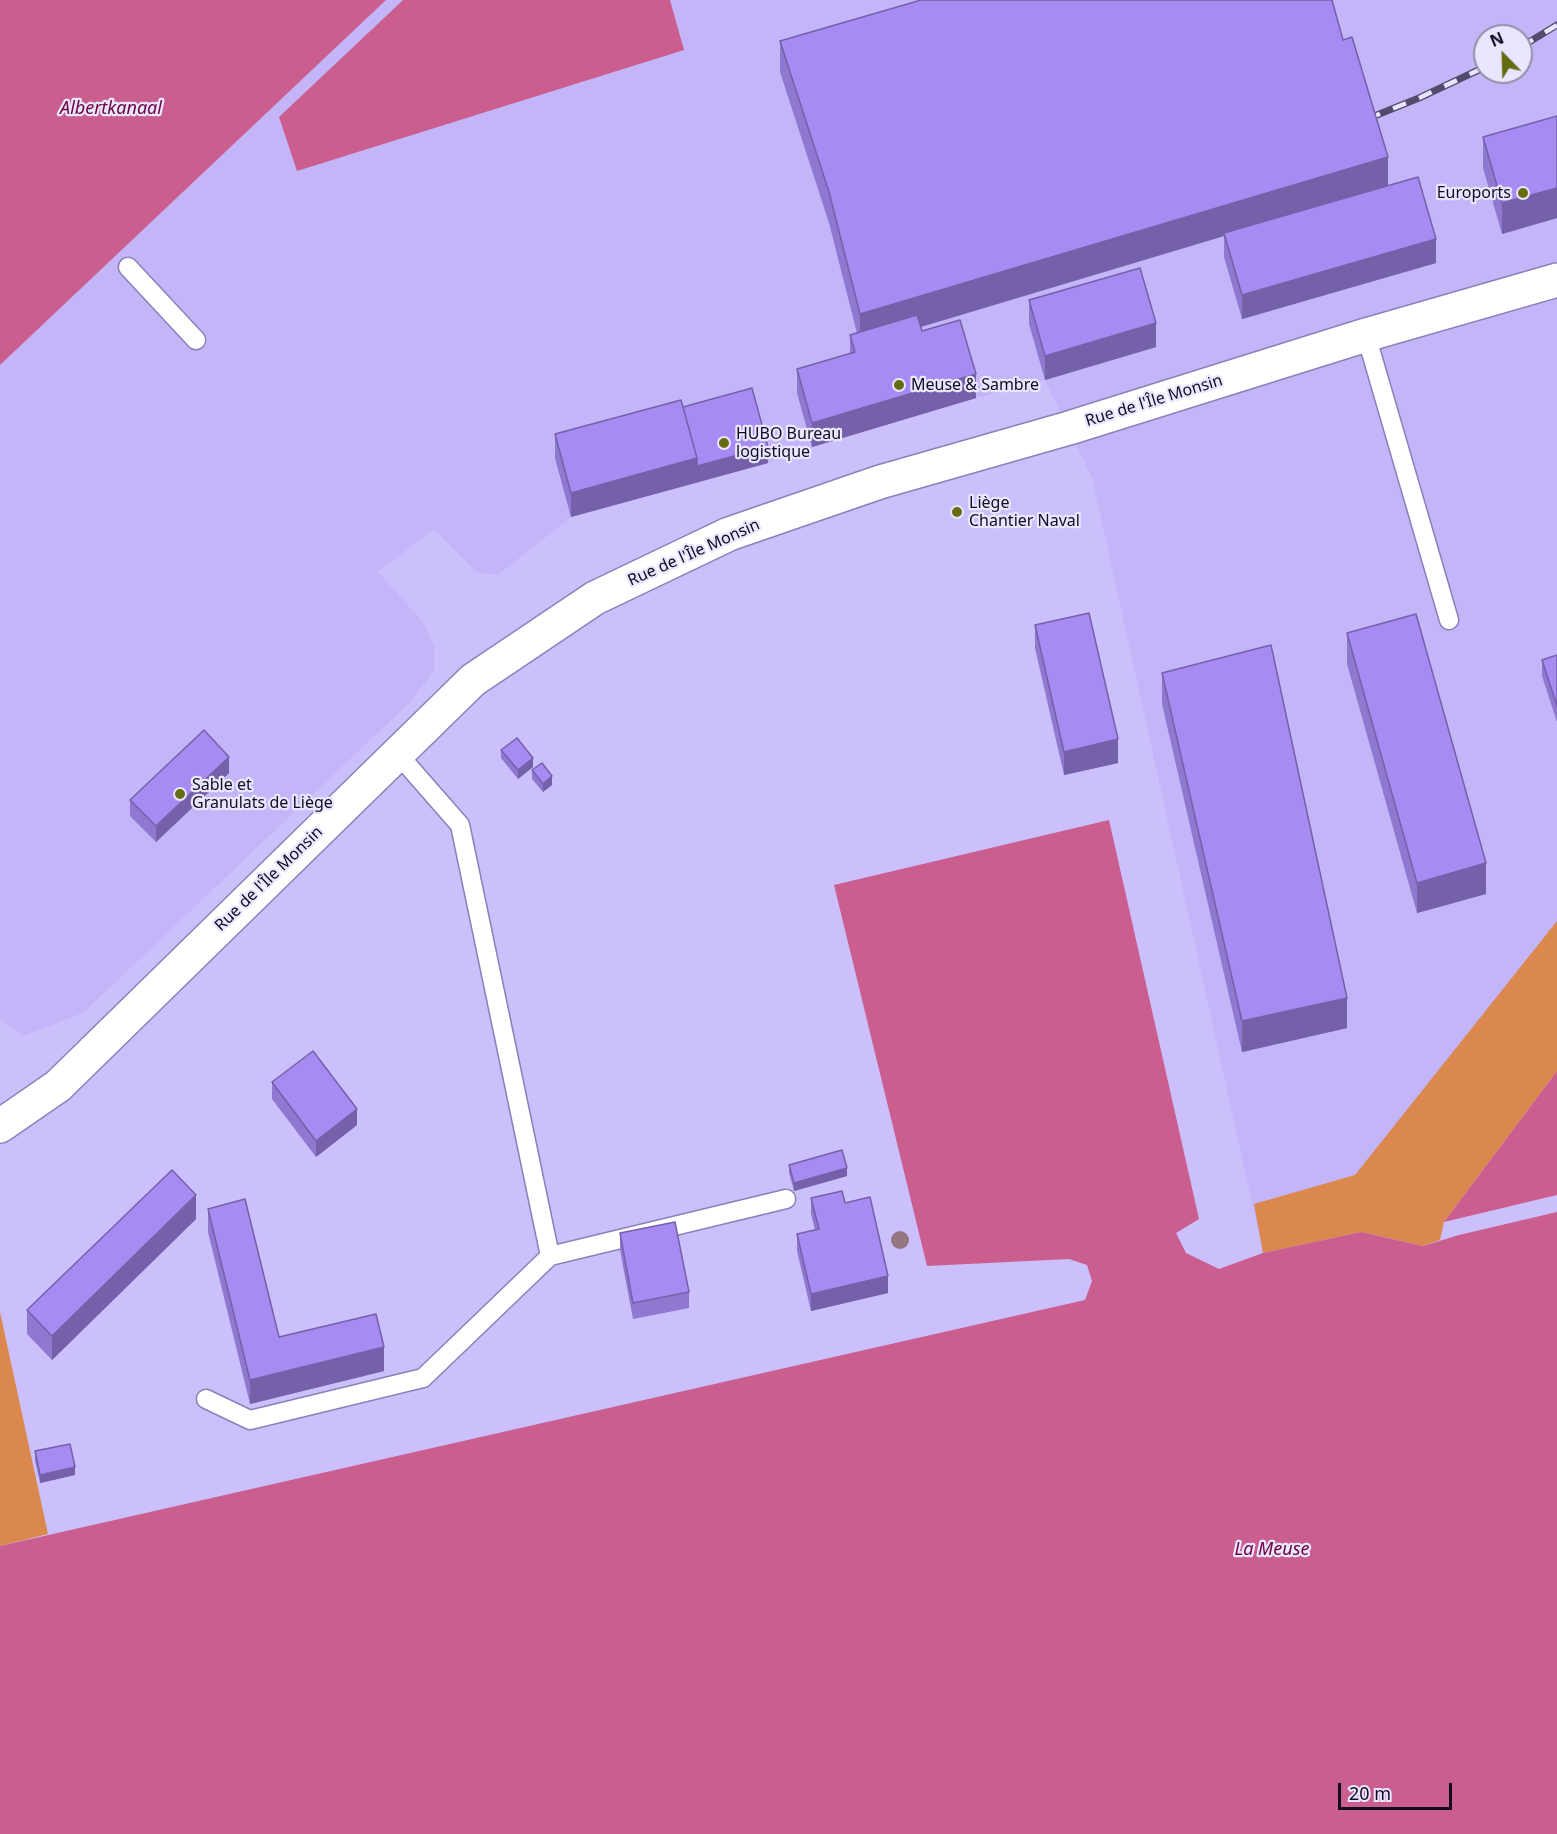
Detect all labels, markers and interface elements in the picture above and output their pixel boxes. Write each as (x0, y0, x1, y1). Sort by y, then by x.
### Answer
north arrow (1473, 24, 1533, 84)
text: N (1486, 27, 1507, 52)
water label: Albertkanaal (60, 98, 162, 120)
place label: Euroports (1437, 183, 1511, 203)
marker: Euroports (1516, 186, 1530, 200)
street label: Rue de l'Île Monsin (1083, 371, 1225, 431)
place label: Meuse & Sambre (911, 375, 1039, 395)
marker: Meuse & Sambre (892, 378, 906, 392)
place label: HUBO Bureau logistique (736, 424, 841, 462)
marker: HUBO Bureau logistique (717, 436, 731, 450)
place label: Liège Chantier Naval (969, 493, 1080, 531)
marker: Liège Chantier Naval (950, 505, 964, 519)
street label: Rue de l'Île Monsin (625, 515, 763, 591)
place label: Sable et Granulats de Liège (192, 775, 333, 813)
marker: Sable et Granulats de Liège (173, 787, 187, 801)
street label: Rue de l'Île Monsin (211, 823, 327, 935)
water label: La Meuse (1235, 1539, 1309, 1561)
scale bar (1341, 1771, 1455, 1809)
text: 20 m (1349, 1781, 1391, 1805)

